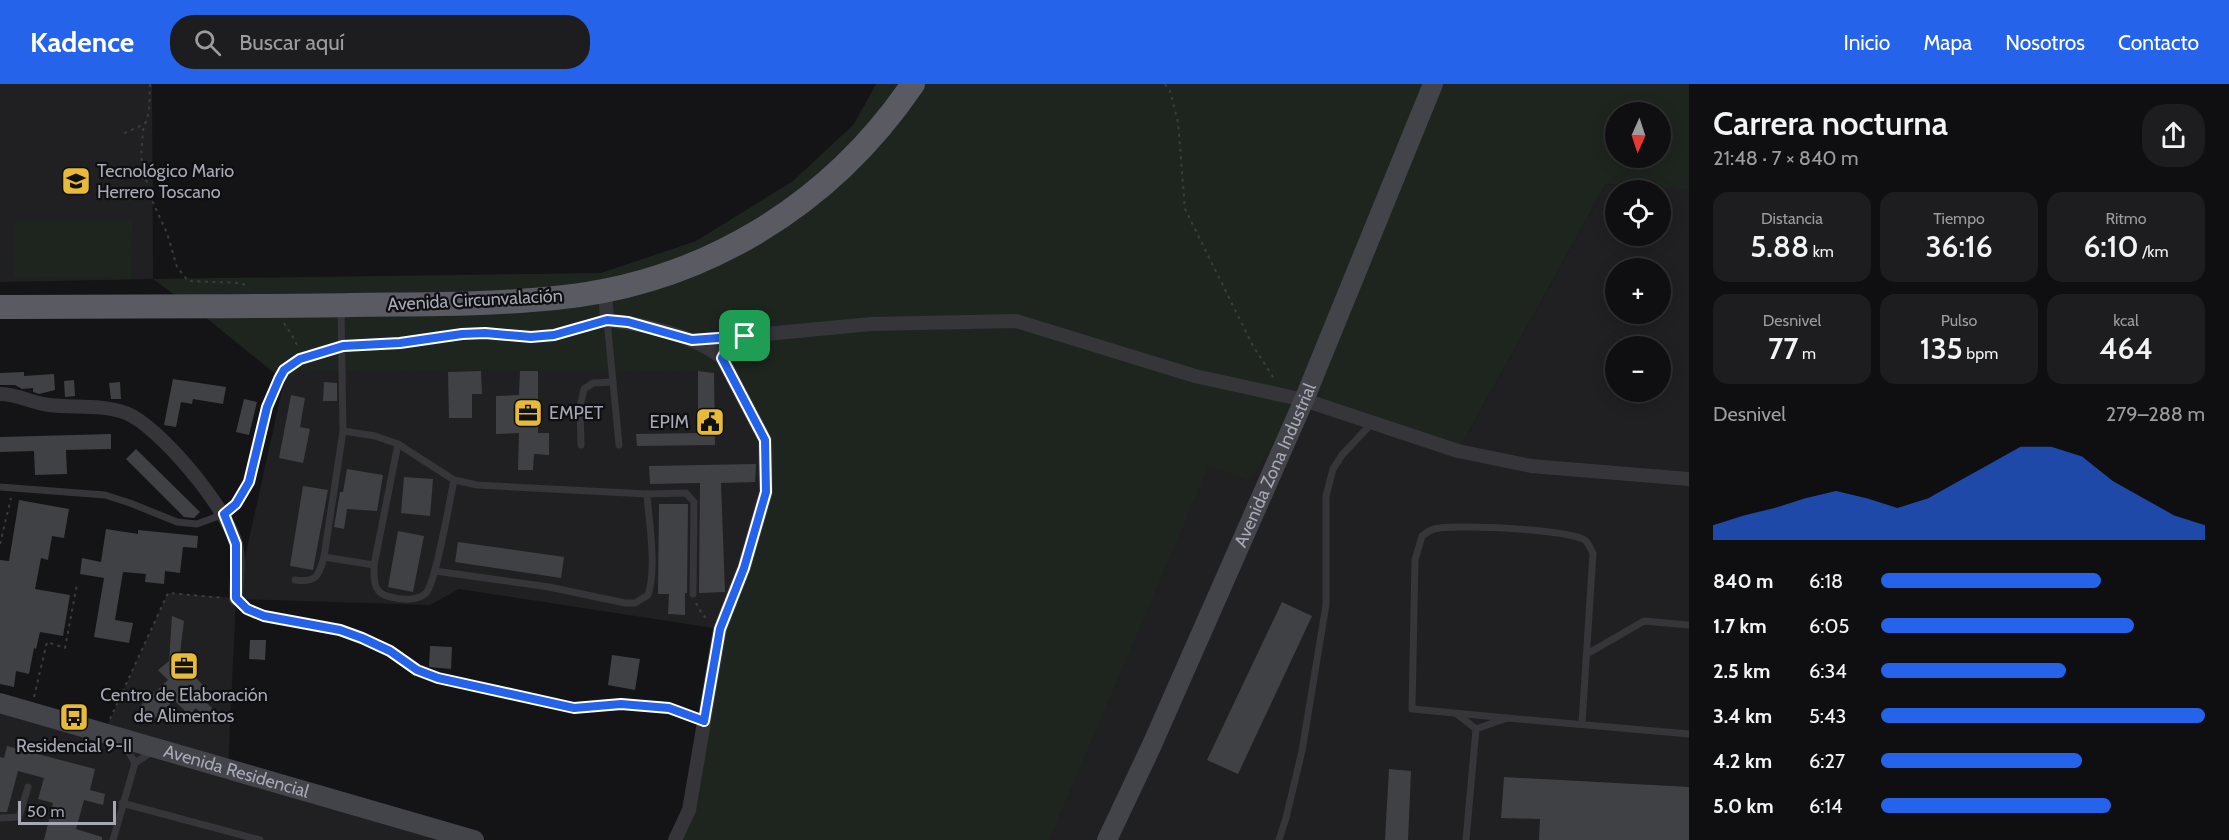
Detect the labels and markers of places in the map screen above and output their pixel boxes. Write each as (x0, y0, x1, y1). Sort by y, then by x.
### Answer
place label: Tecnológico Mario Herrero Toscano (97, 160, 234, 203)
school or university icon: Tecnológico Mario Herrero Toscano (60, 165, 92, 197)
pin (719, 310, 770, 361)
office icon: EMPET (512, 397, 544, 429)
place label: EMPET (549, 402, 604, 424)
public building icon: EPIM (694, 406, 726, 438)
place label: EPIM (650, 411, 689, 433)
office icon: Centro de Elaboración de Alimentos (168, 650, 200, 682)
place label: Centro de Elaboración de Alimentos (100, 684, 268, 727)
bus stop icon: Residencial 9-II (58, 701, 90, 733)
place label: Residencial 9-II (16, 735, 132, 757)

